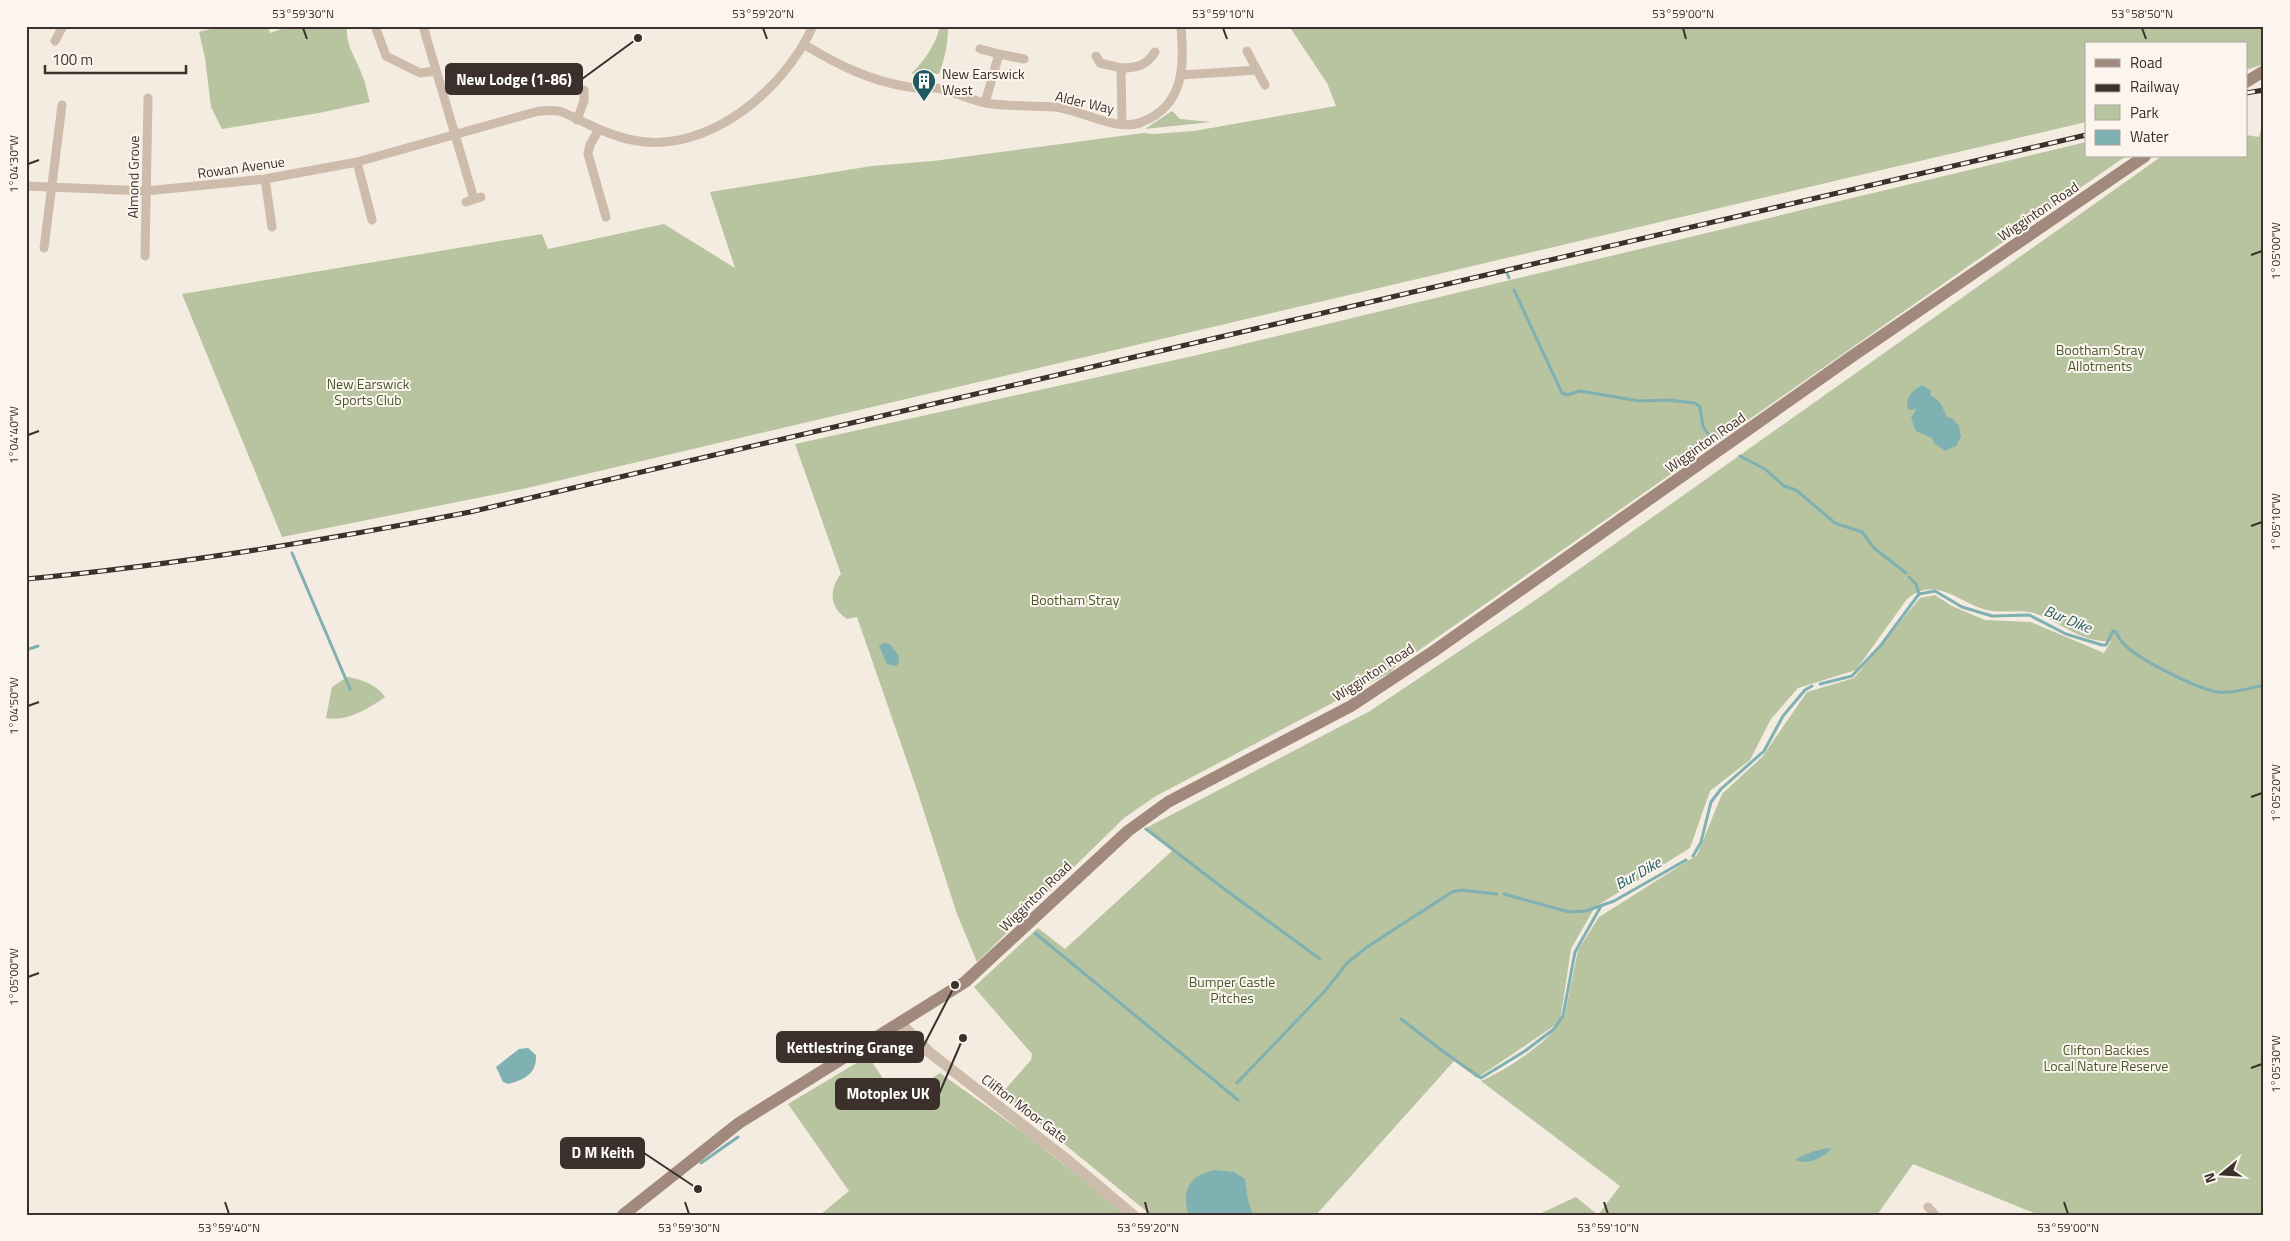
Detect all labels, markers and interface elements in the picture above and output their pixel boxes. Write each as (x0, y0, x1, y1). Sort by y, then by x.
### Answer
text: 53°59'30"N (272, 4, 334, 23)
text: 53°59'20"N (732, 4, 794, 23)
text: 53°59'10"N (1192, 4, 1254, 23)
text: 53°59'00"N (1652, 4, 1714, 23)
text: 53°58'50"N (2111, 4, 2173, 23)
scale bar (45, 42, 186, 74)
legend (2085, 42, 2248, 158)
text: 100 m (52, 48, 93, 71)
text: Road (2130, 51, 2162, 74)
place label: New Earswick West (942, 63, 1025, 100)
callout: New Lodge (1-86) (446, 64, 582, 94)
text: New Lodge (1-86) (456, 68, 572, 91)
building icon: New Earswick West (911, 68, 937, 102)
text: Railway (2130, 75, 2180, 98)
street label: Alder Way (1053, 85, 1117, 119)
text: Park (2130, 101, 2159, 124)
text: Water (2130, 125, 2169, 148)
text: 1°04'30"W (4, 135, 23, 193)
street label: Almond Grove (122, 135, 144, 219)
street label: Rowan Avenue (196, 150, 286, 184)
street label: Wigginton Road (1993, 176, 2083, 246)
text: 1°05'00"W (2266, 222, 2285, 280)
park label: Bootham Stray Allotments (2056, 339, 2144, 376)
park label: New Earswick Sports Club (327, 373, 410, 410)
text: 1°04'40"W (4, 406, 23, 464)
street label: Wigginton Road (1661, 407, 1749, 477)
text: 1°05'10"W (2266, 493, 2285, 551)
park label: Bootham Stray (1031, 589, 1119, 610)
water label: Bur Dike (2041, 599, 2096, 639)
street label: Wigginton Road (1328, 638, 1418, 706)
text: 1°04'50"W (4, 677, 23, 735)
text: 1°05'20"W (2266, 764, 2285, 822)
water label: Bur Dike (1611, 850, 1666, 895)
street label: Wigginton Road (994, 856, 1076, 936)
text: 1°05'00"W (4, 948, 23, 1006)
park label: Bumper Castle Pitches (1189, 971, 1275, 1008)
callout: Kettlestring Grange (777, 1032, 923, 1062)
text: 1°05'30"W (2266, 1035, 2285, 1093)
text: Kettlestring Grange (787, 1036, 914, 1059)
park label: Clifton Backies Local Nature Reserve (2044, 1039, 2168, 1076)
street label: Clifton Moor Gate (977, 1068, 1073, 1148)
callout: Motoplex UK (836, 1079, 939, 1109)
text: Motoplex UK (846, 1082, 930, 1105)
callout: D M Keith (561, 1138, 644, 1168)
text: D M Keith (572, 1141, 634, 1164)
north arrow (2198, 1148, 2248, 1198)
text: N (2198, 1170, 2221, 1186)
text: 53°59'40"N (198, 1218, 260, 1237)
text: 53°59'30"N (658, 1218, 720, 1237)
text: 53°59'20"N (1117, 1218, 1179, 1237)
text: 53°59'10"N (1577, 1218, 1639, 1237)
text: 53°59'00"N (2037, 1218, 2099, 1237)

